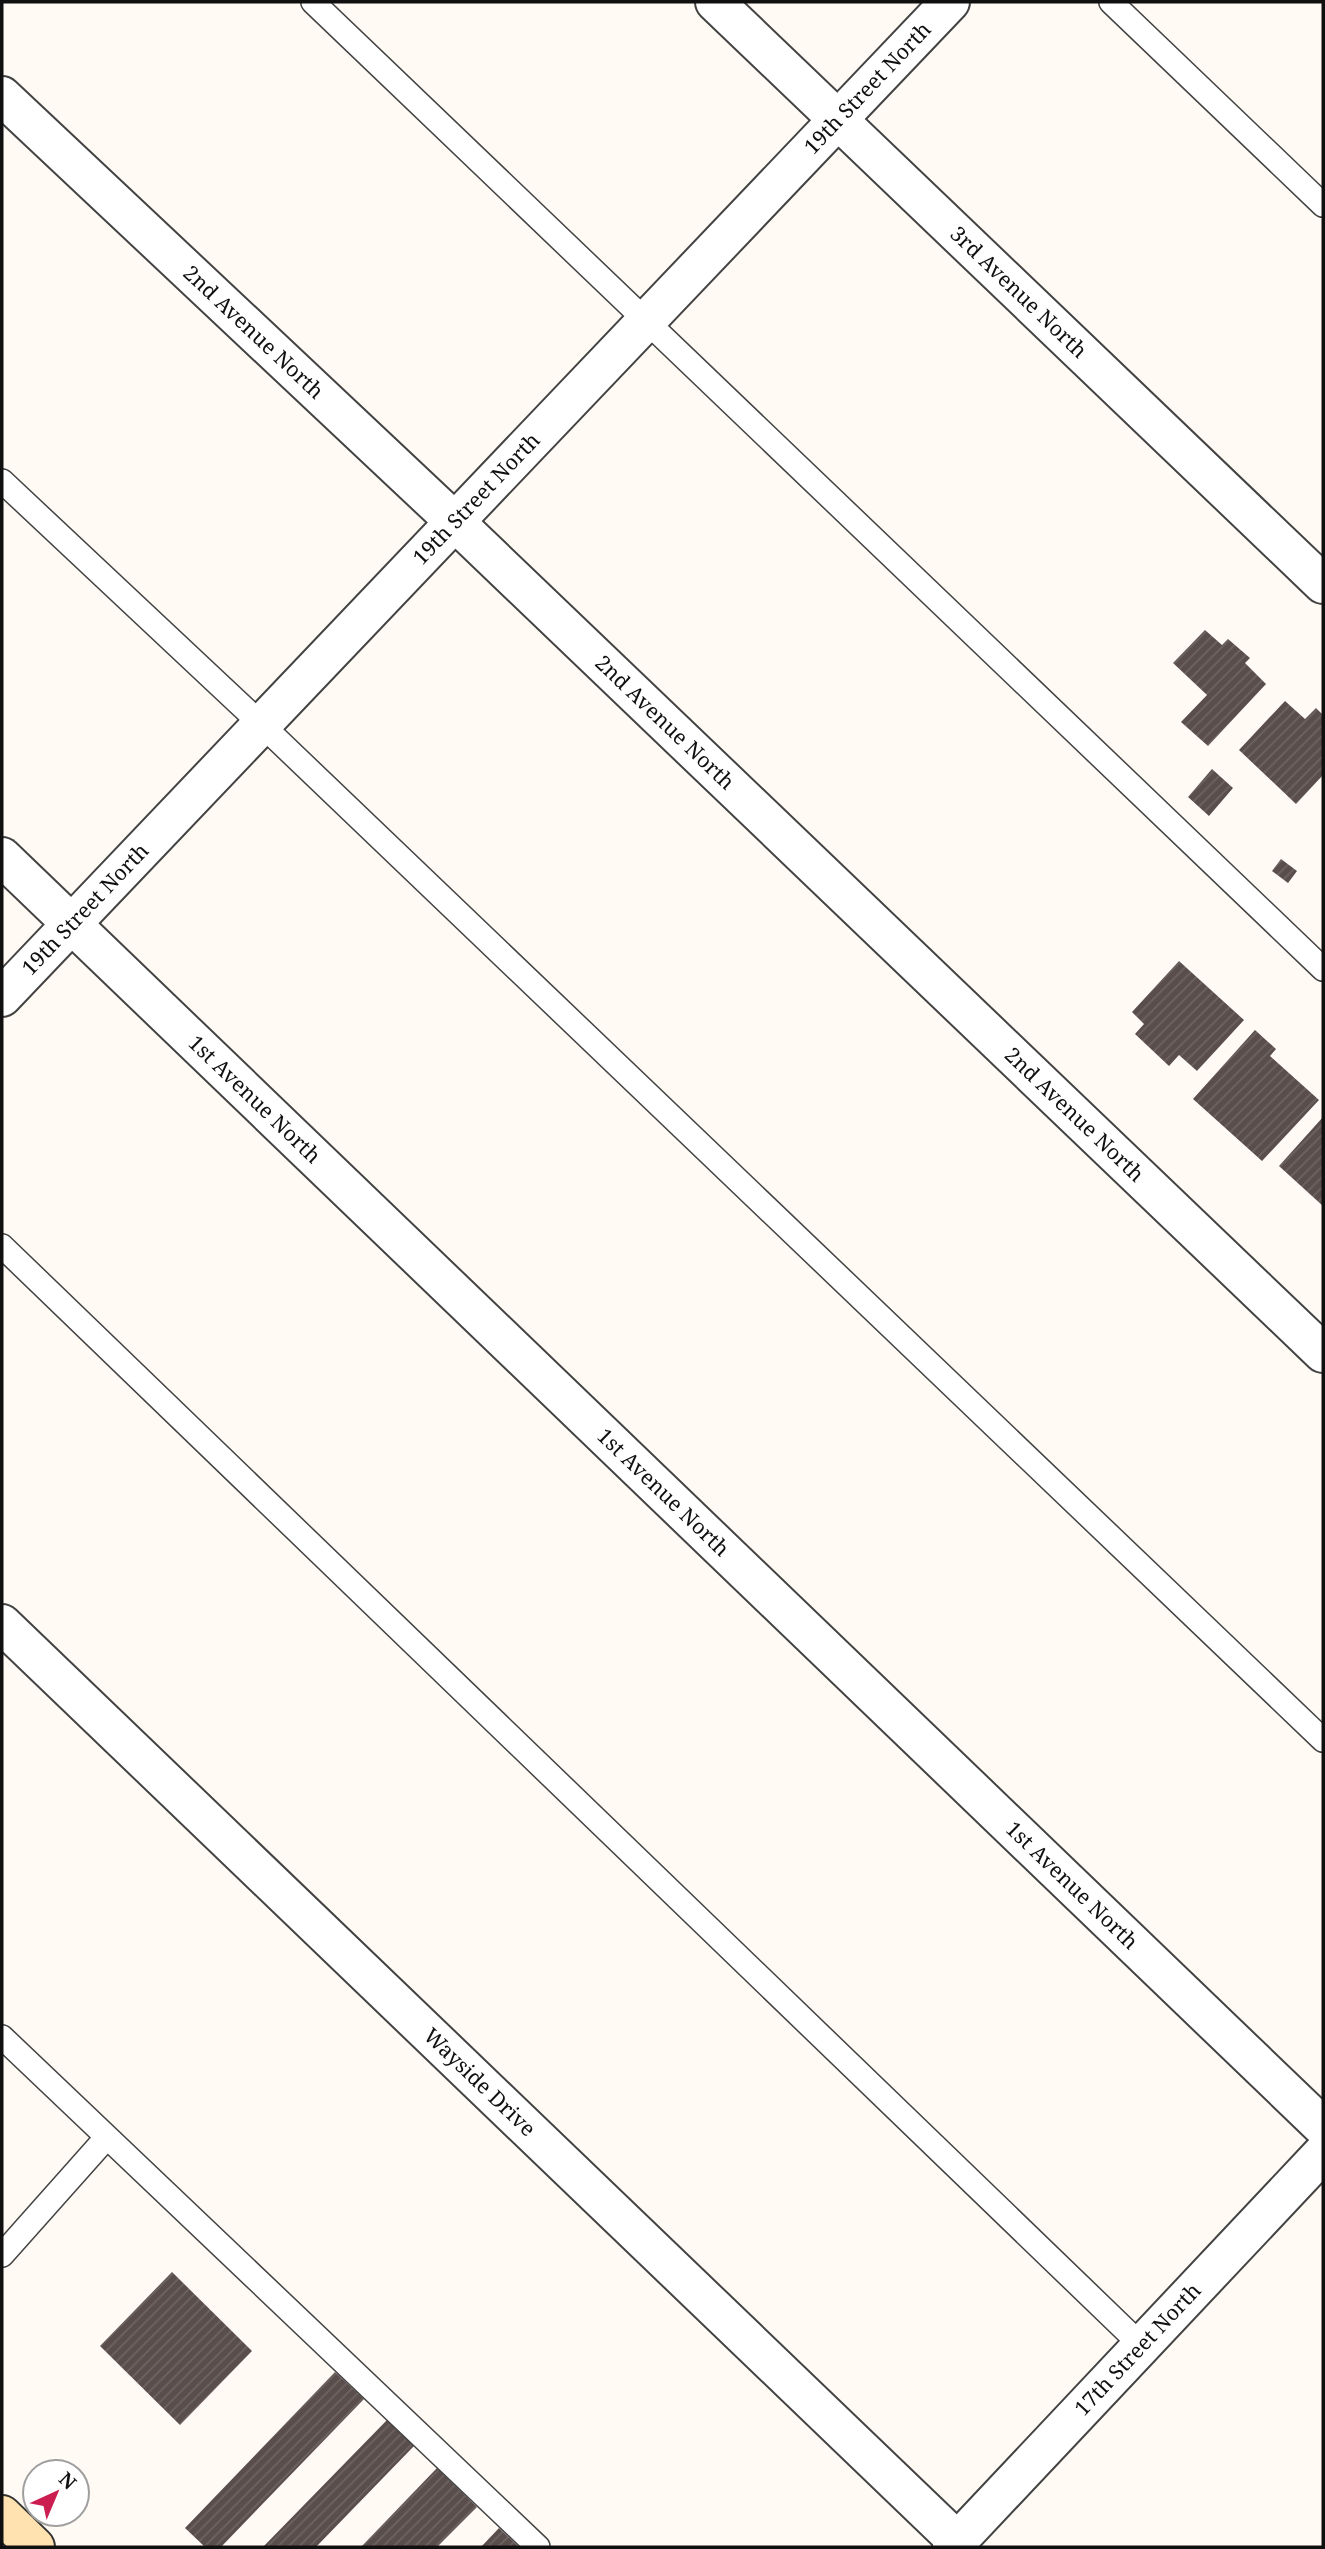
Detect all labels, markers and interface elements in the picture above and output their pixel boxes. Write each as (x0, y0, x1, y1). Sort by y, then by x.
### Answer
street label: 19th Street North (797, 16, 937, 160)
street label: 3rd Avenue North (945, 220, 1094, 364)
street label: 2nd Avenue North (178, 259, 330, 405)
street label: 19th Street North (406, 426, 546, 570)
street label: 2nd Avenue North (590, 649, 741, 795)
street label: 19th Street North (15, 837, 154, 981)
street label: 1st Avenue North (183, 1029, 327, 1169)
street label: 2nd Avenue North (999, 1041, 1151, 1187)
street label: 1st Avenue North (592, 1422, 736, 1562)
street label: 1st Avenue North (1000, 1815, 1145, 1955)
street label: Wayside Drive (418, 2021, 542, 2142)
street label: 17th Street North (1068, 2277, 1206, 2421)
north arrow (21, 2458, 91, 2528)
text: N (53, 2466, 82, 2495)

